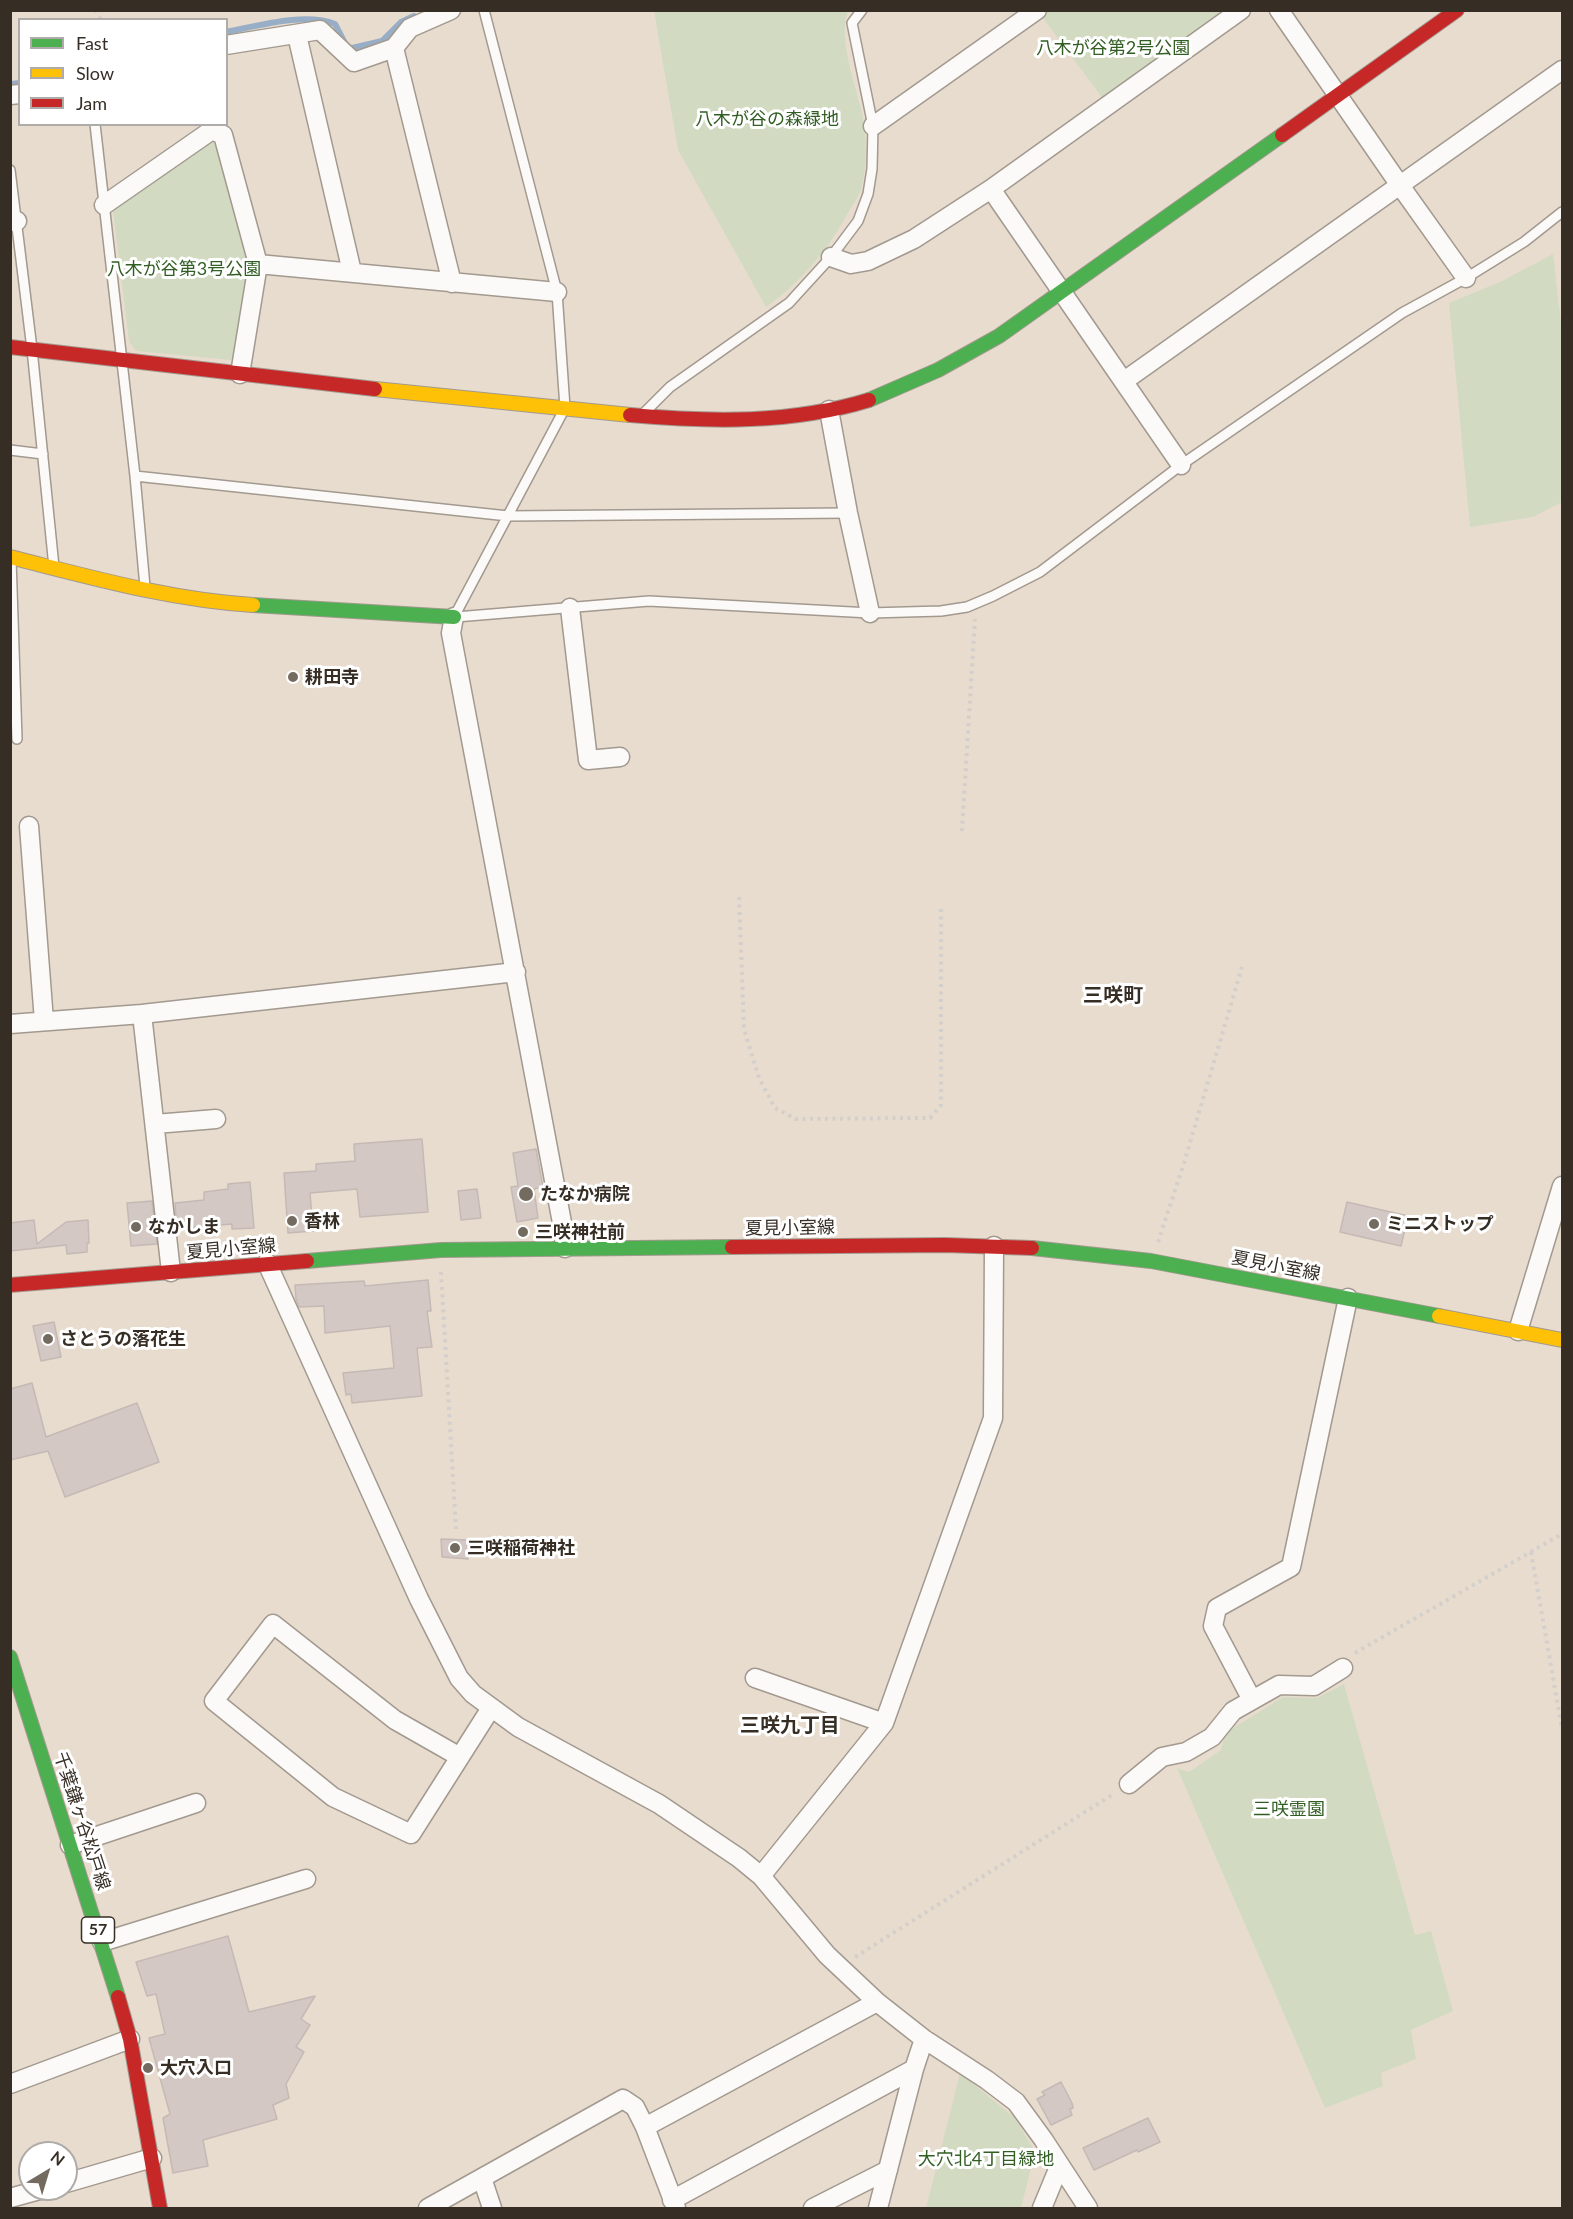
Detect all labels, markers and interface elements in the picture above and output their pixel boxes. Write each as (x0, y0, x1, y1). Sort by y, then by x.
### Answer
legend (18, 18, 228, 126)
text: Fast (76, 32, 108, 54)
park label: 八木が谷第2号公園 (1036, 37, 1190, 59)
text: Slow (76, 62, 114, 84)
text: Jam (76, 92, 107, 114)
park label: 八木が谷の森緑地 (695, 108, 839, 130)
park label: 八木が谷第3号公園 (107, 258, 261, 280)
place label: 耕田寺 (305, 666, 359, 688)
marker: 耕田寺 (286, 670, 300, 684)
district label: 三咲町 (1083, 984, 1143, 1008)
place label: たなか病院 (540, 1183, 630, 1205)
marker: たなか病院 (517, 1185, 535, 1203)
place label: 香林 (304, 1210, 340, 1232)
place label: ミニストップ (1386, 1213, 1494, 1235)
marker: 香林 (285, 1214, 299, 1228)
place label: なかしま (148, 1216, 220, 1238)
street label: 夏見小室線 (745, 1216, 835, 1240)
marker: ミニストップ (1367, 1217, 1381, 1231)
marker: なかしま (129, 1220, 143, 1234)
place label: 三咲神社前 (535, 1221, 625, 1243)
marker: 三咲神社前 (516, 1225, 530, 1239)
street label: 夏見小室線 (185, 1234, 277, 1264)
street label: 夏見小室線 (1230, 1247, 1322, 1285)
place label: さとうの落花生 (60, 1328, 186, 1350)
marker: さとうの落花生 (41, 1332, 55, 1346)
place label: 三咲稲荷神社 (467, 1537, 575, 1559)
marker: 三咲稲荷神社 (448, 1541, 462, 1555)
district label: 三咲九丁目 (740, 1714, 840, 1738)
street label: 千葉鎌ヶ谷松戸線 (49, 1749, 115, 1893)
park label: 三咲霊園 (1253, 1798, 1325, 1820)
road number: 57 (82, 1917, 114, 1943)
place label: 大穴入口 (160, 2057, 232, 2079)
marker: 大穴入口 (141, 2061, 155, 2075)
north arrow (18, 2141, 78, 2201)
text: N (47, 2147, 69, 2169)
park label: 大穴北4丁目緑地 (918, 2148, 1054, 2170)

